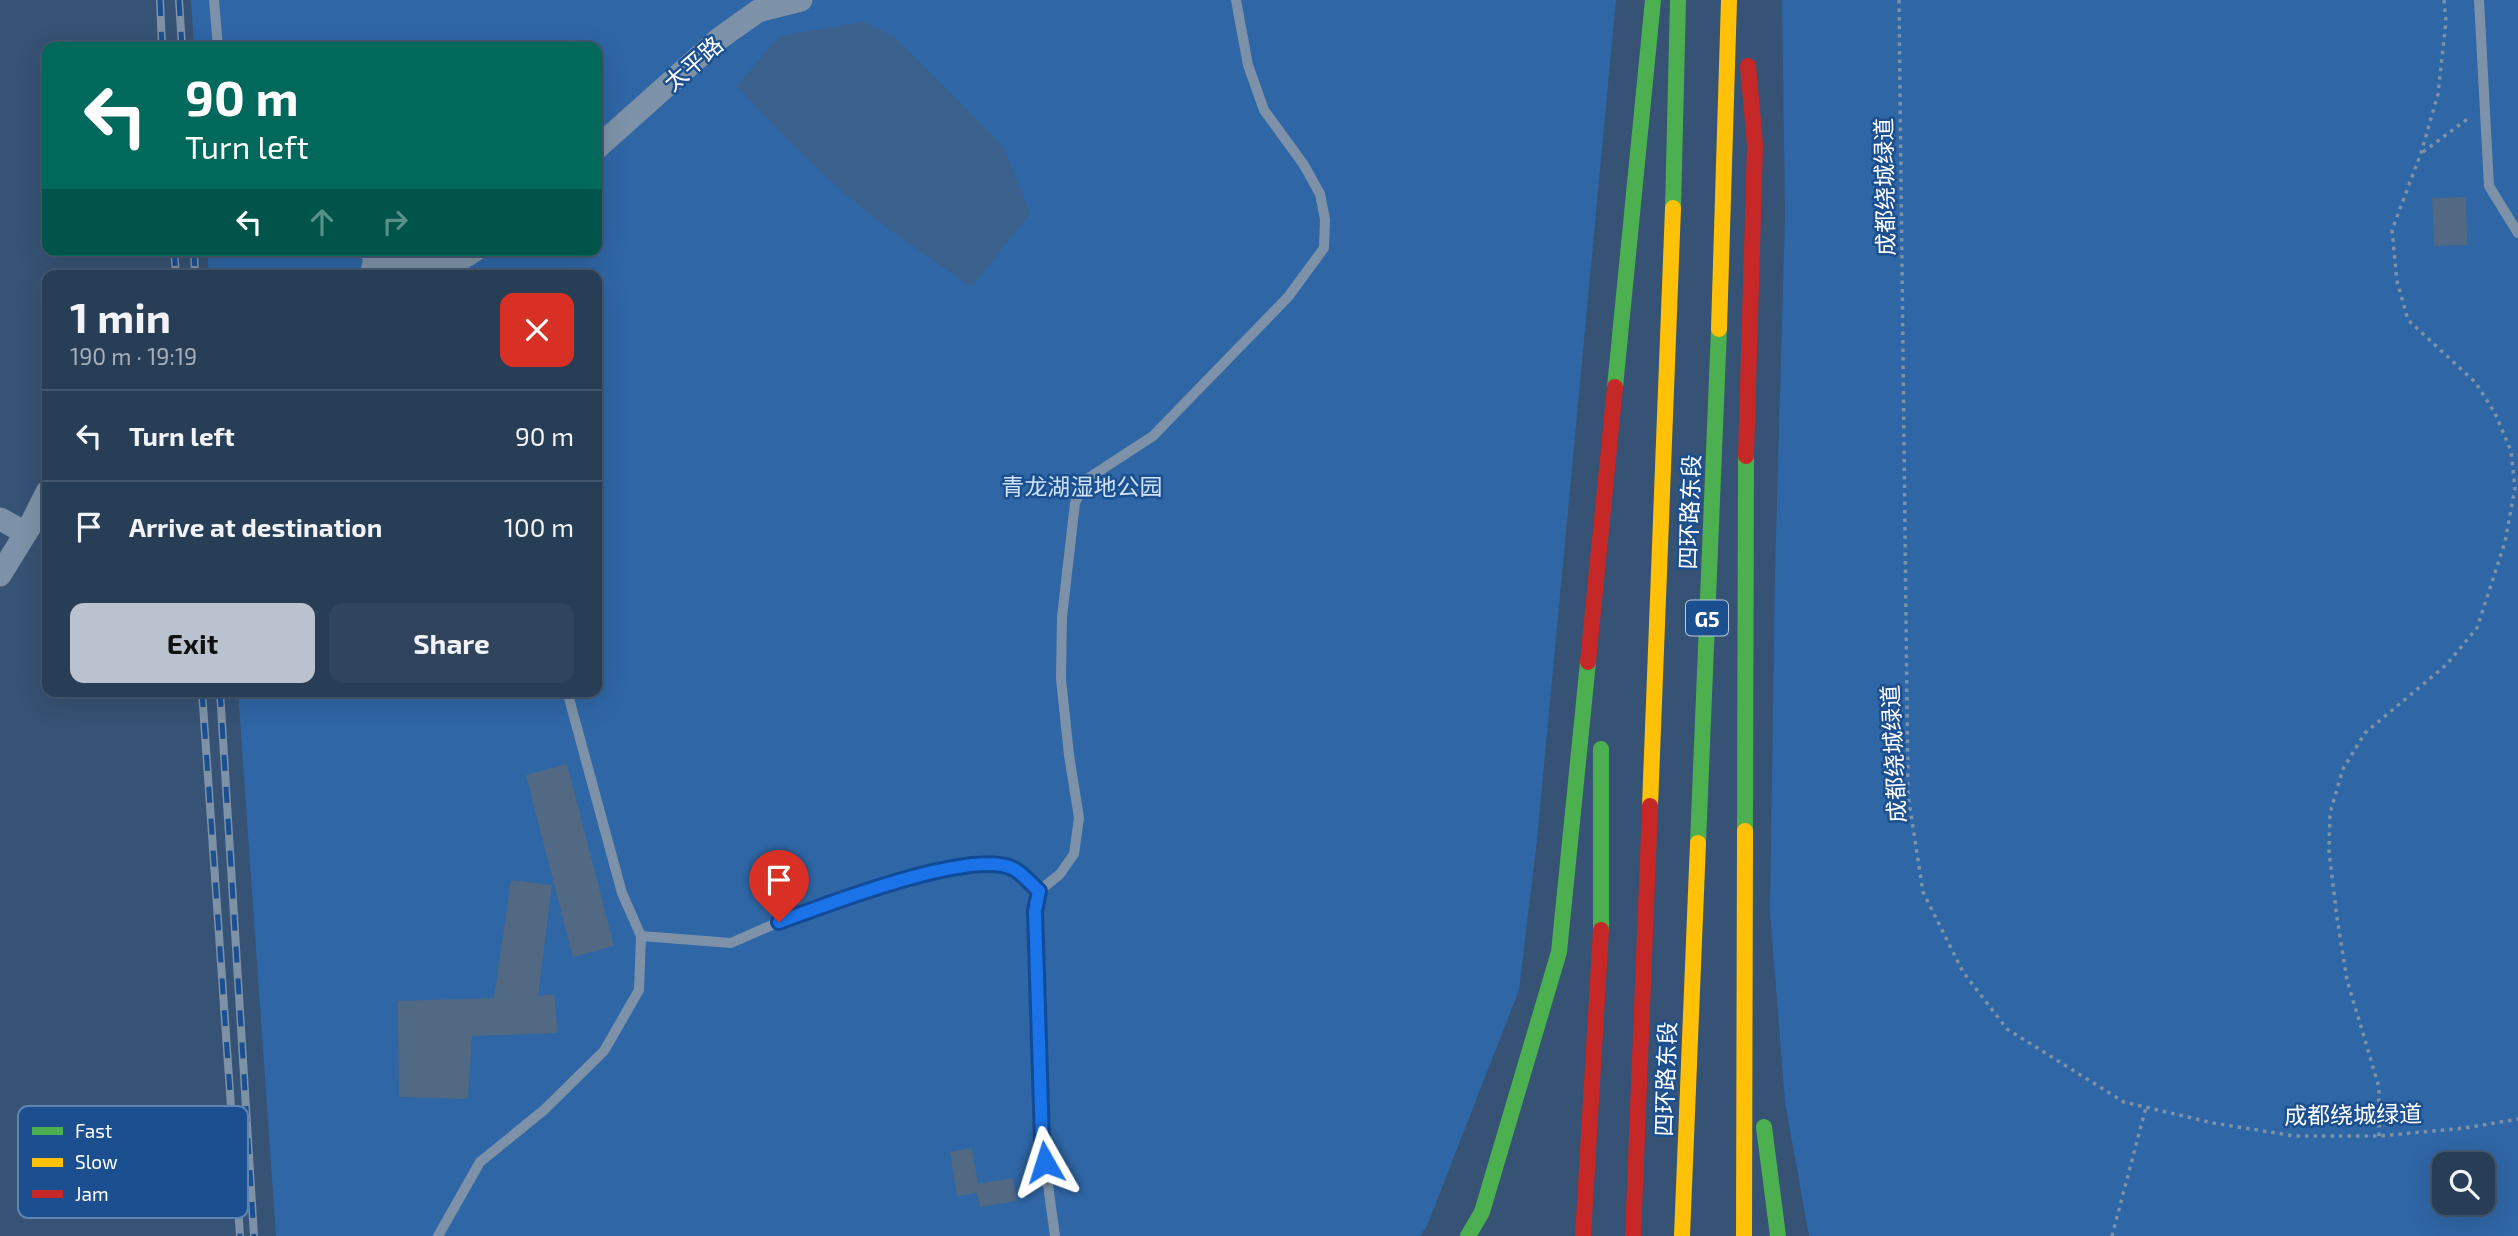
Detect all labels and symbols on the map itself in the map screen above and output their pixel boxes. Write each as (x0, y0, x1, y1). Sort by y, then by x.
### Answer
street label: 太平路 (658, 30, 728, 96)
street label: 成都绕城绿道 (1869, 118, 1899, 256)
street label: 四环路东段 (1673, 454, 1705, 570)
park label: 青龙湖湿地公园 (1002, 472, 1163, 500)
road number: G5 (1686, 600, 1728, 636)
street label: 成都绕城绿道 (1875, 684, 1911, 824)
pin (749, 850, 809, 922)
street label: 四环路东段 (1649, 1021, 1681, 1137)
street label: 成都绕城绿道 (2284, 1099, 2422, 1129)
legend (18, 1106, 248, 1218)
text: Fast (75, 1119, 112, 1142)
position arrow (1008, 1125, 1082, 1199)
text: Slow (75, 1150, 118, 1173)
text: Jam (75, 1182, 109, 1205)

